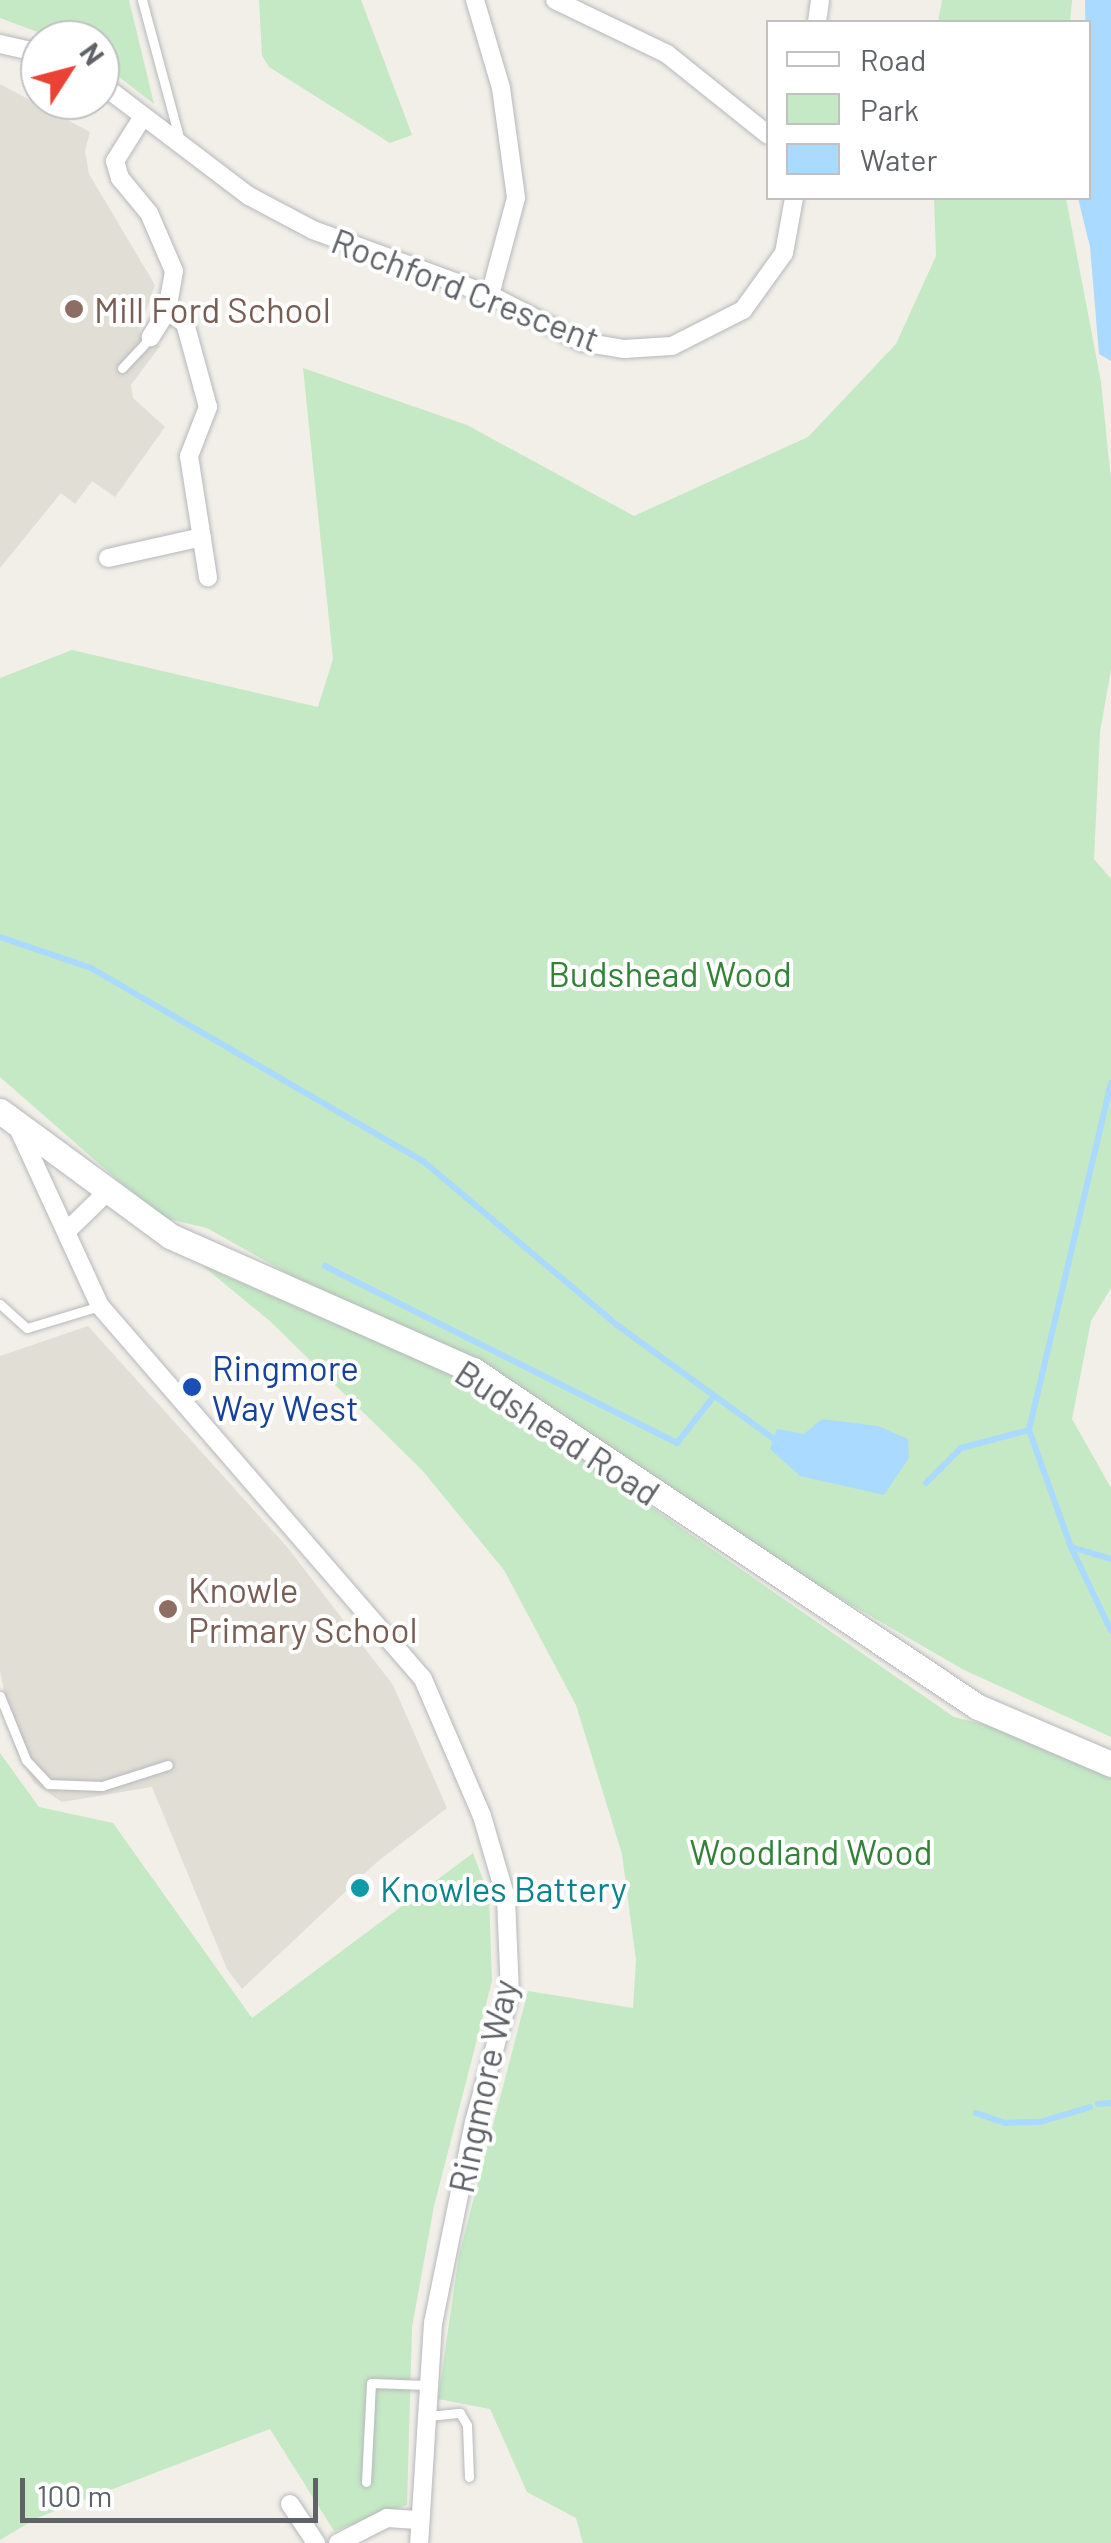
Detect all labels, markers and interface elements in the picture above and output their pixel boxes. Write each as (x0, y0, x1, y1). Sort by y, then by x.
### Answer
north arrow (20, 20, 120, 120)
legend (766, 20, 1091, 200)
text: N (73, 36, 112, 71)
text: Road (860, 41, 926, 77)
text: Park (860, 91, 919, 127)
text: Water (860, 141, 938, 177)
street label: Rochford Crescent (326, 219, 606, 359)
place label: Mill Ford School (94, 288, 331, 330)
marker: Mill Ford School (63, 298, 85, 320)
park label: Budshead Wood (548, 952, 792, 994)
place label: Ringmore Way West (212, 1346, 359, 1428)
street label: Budshead Road (448, 1350, 668, 1514)
marker: Ringmore Way West (181, 1376, 203, 1398)
place label: Knowle Primary School (188, 1568, 418, 1650)
marker: Knowle Primary School (157, 1598, 179, 1620)
park label: Woodland Wood (689, 1830, 933, 1872)
place label: Knowles Battery (380, 1867, 627, 1909)
marker: Knowles Battery (349, 1877, 371, 1899)
street label: Ringmore Way (439, 1976, 525, 2196)
scale bar (25, 2458, 322, 2520)
text: 100 m (37, 2477, 112, 2513)

